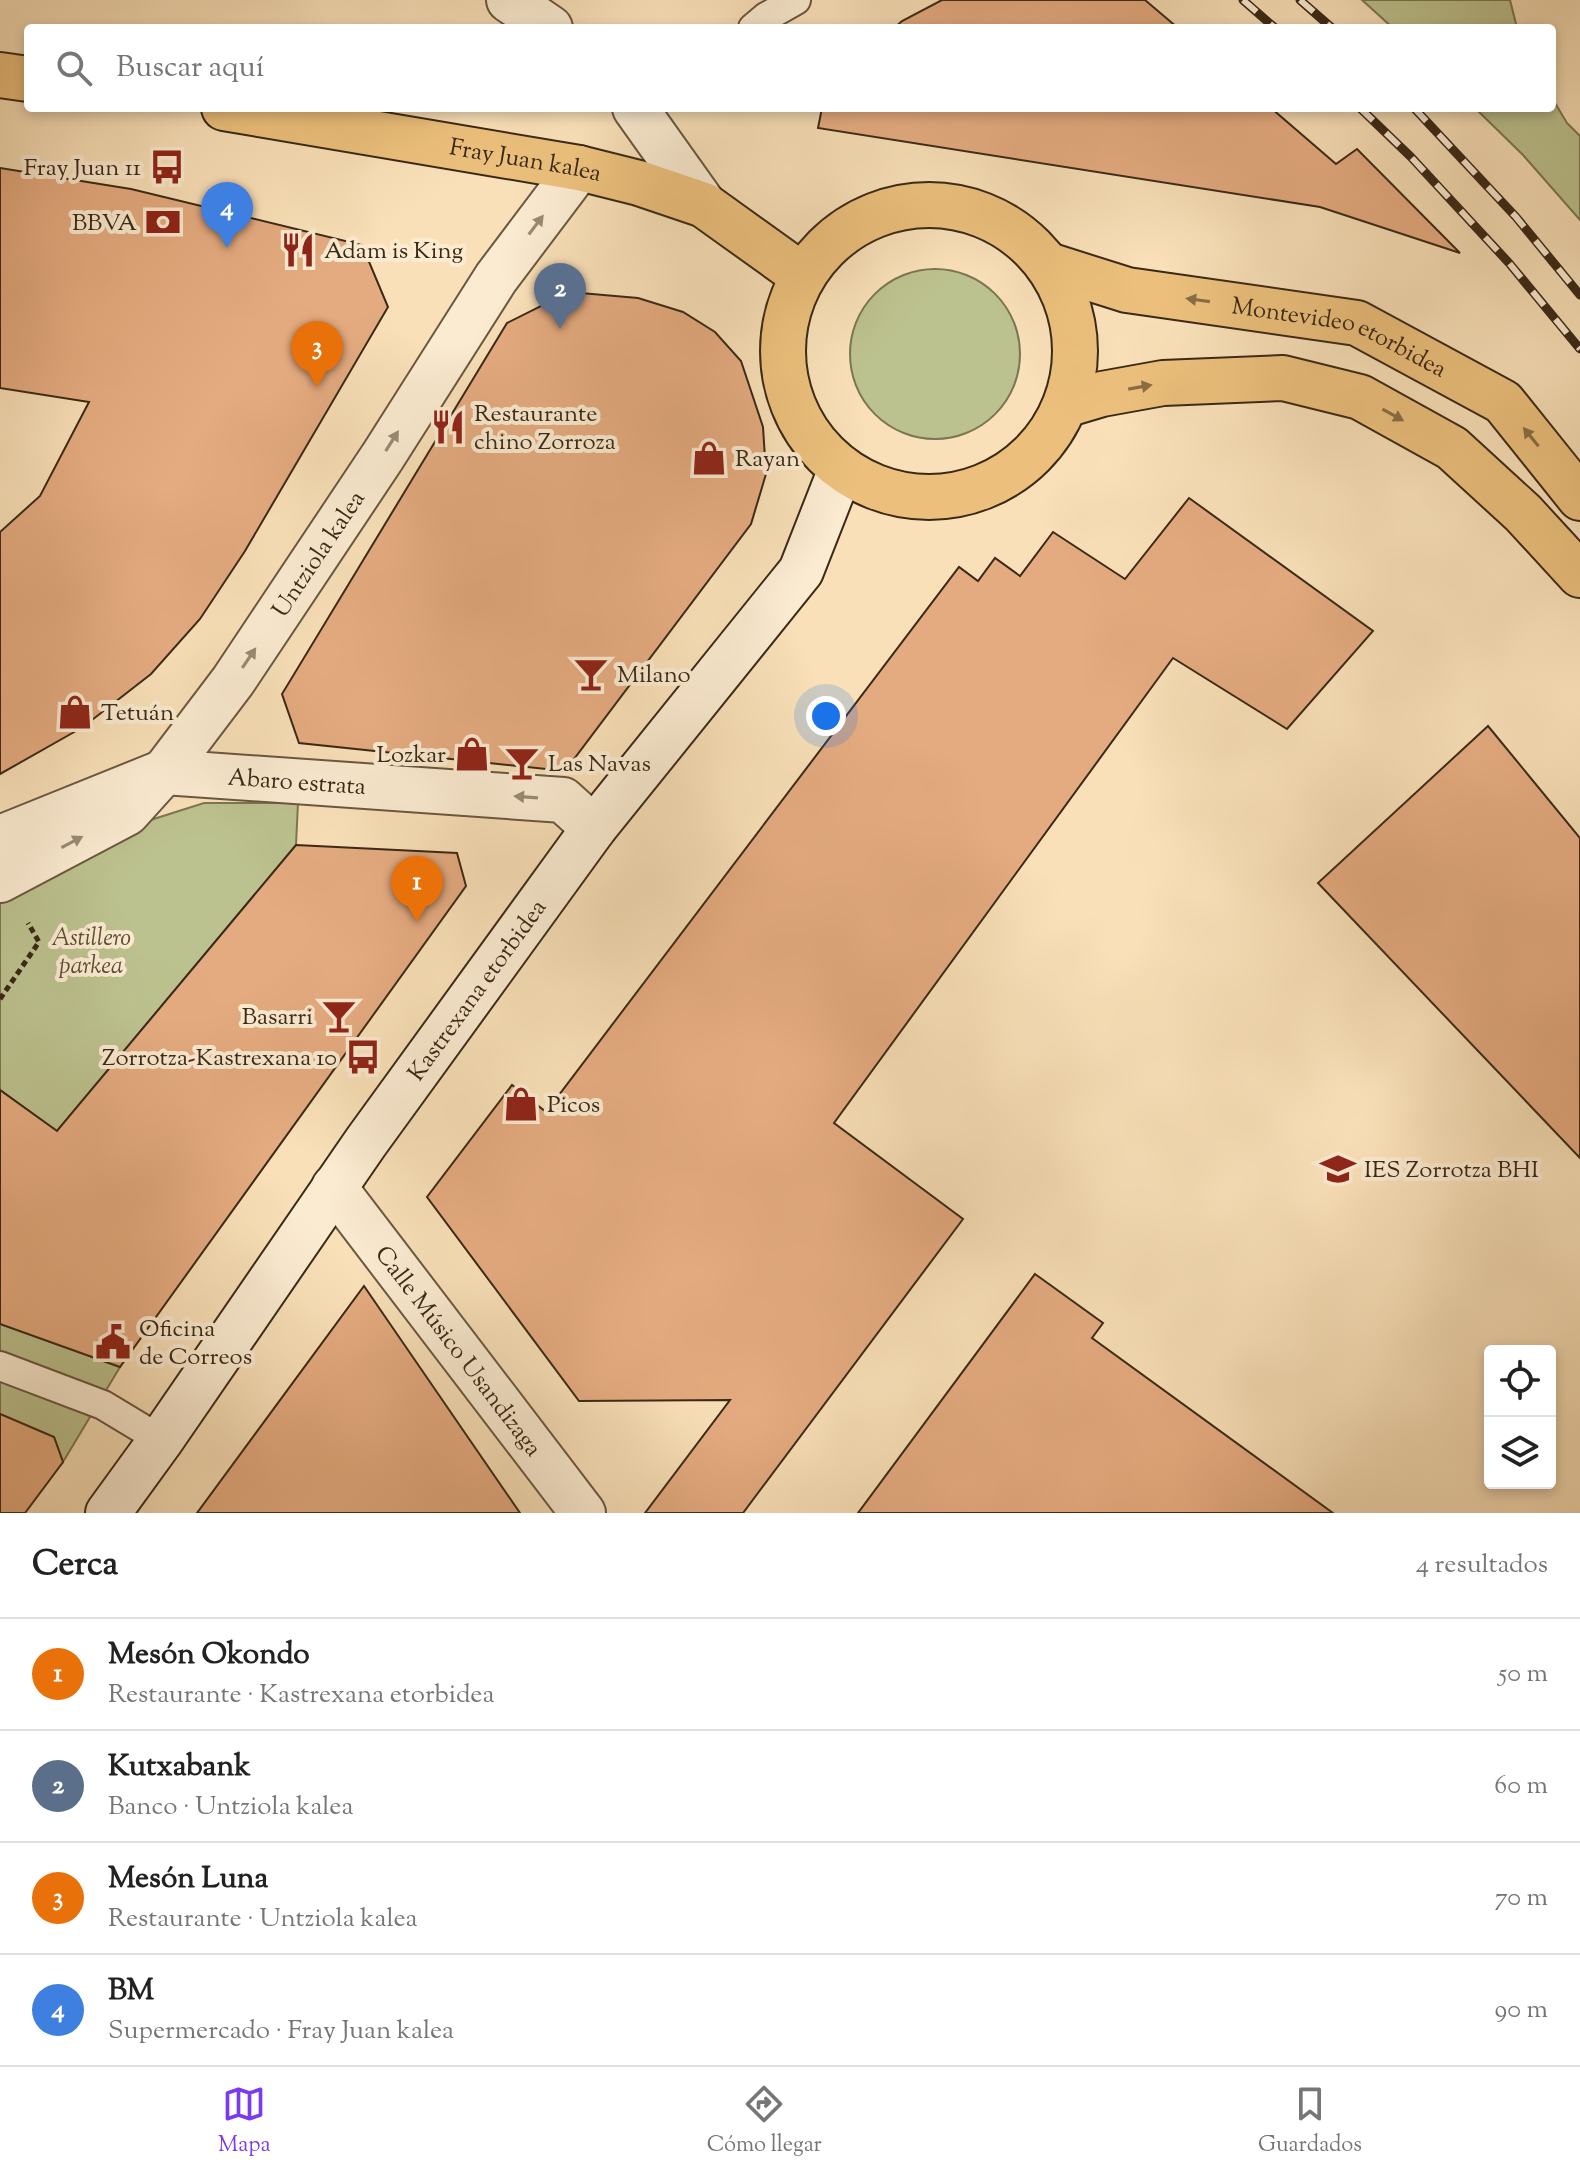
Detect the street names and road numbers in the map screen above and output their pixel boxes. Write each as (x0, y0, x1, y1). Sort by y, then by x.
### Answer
street label: Fray Juan kalea (447, 131, 605, 192)
street label: Montevideo etorbidea (1229, 290, 1452, 387)
street label: Untziola kalea (265, 485, 374, 625)
street label: Abaro estrata (227, 762, 367, 805)
street label: Kastrexana etorbidea (401, 893, 556, 1089)
street label: Calle Músico Usandizaga (366, 1239, 549, 1465)

